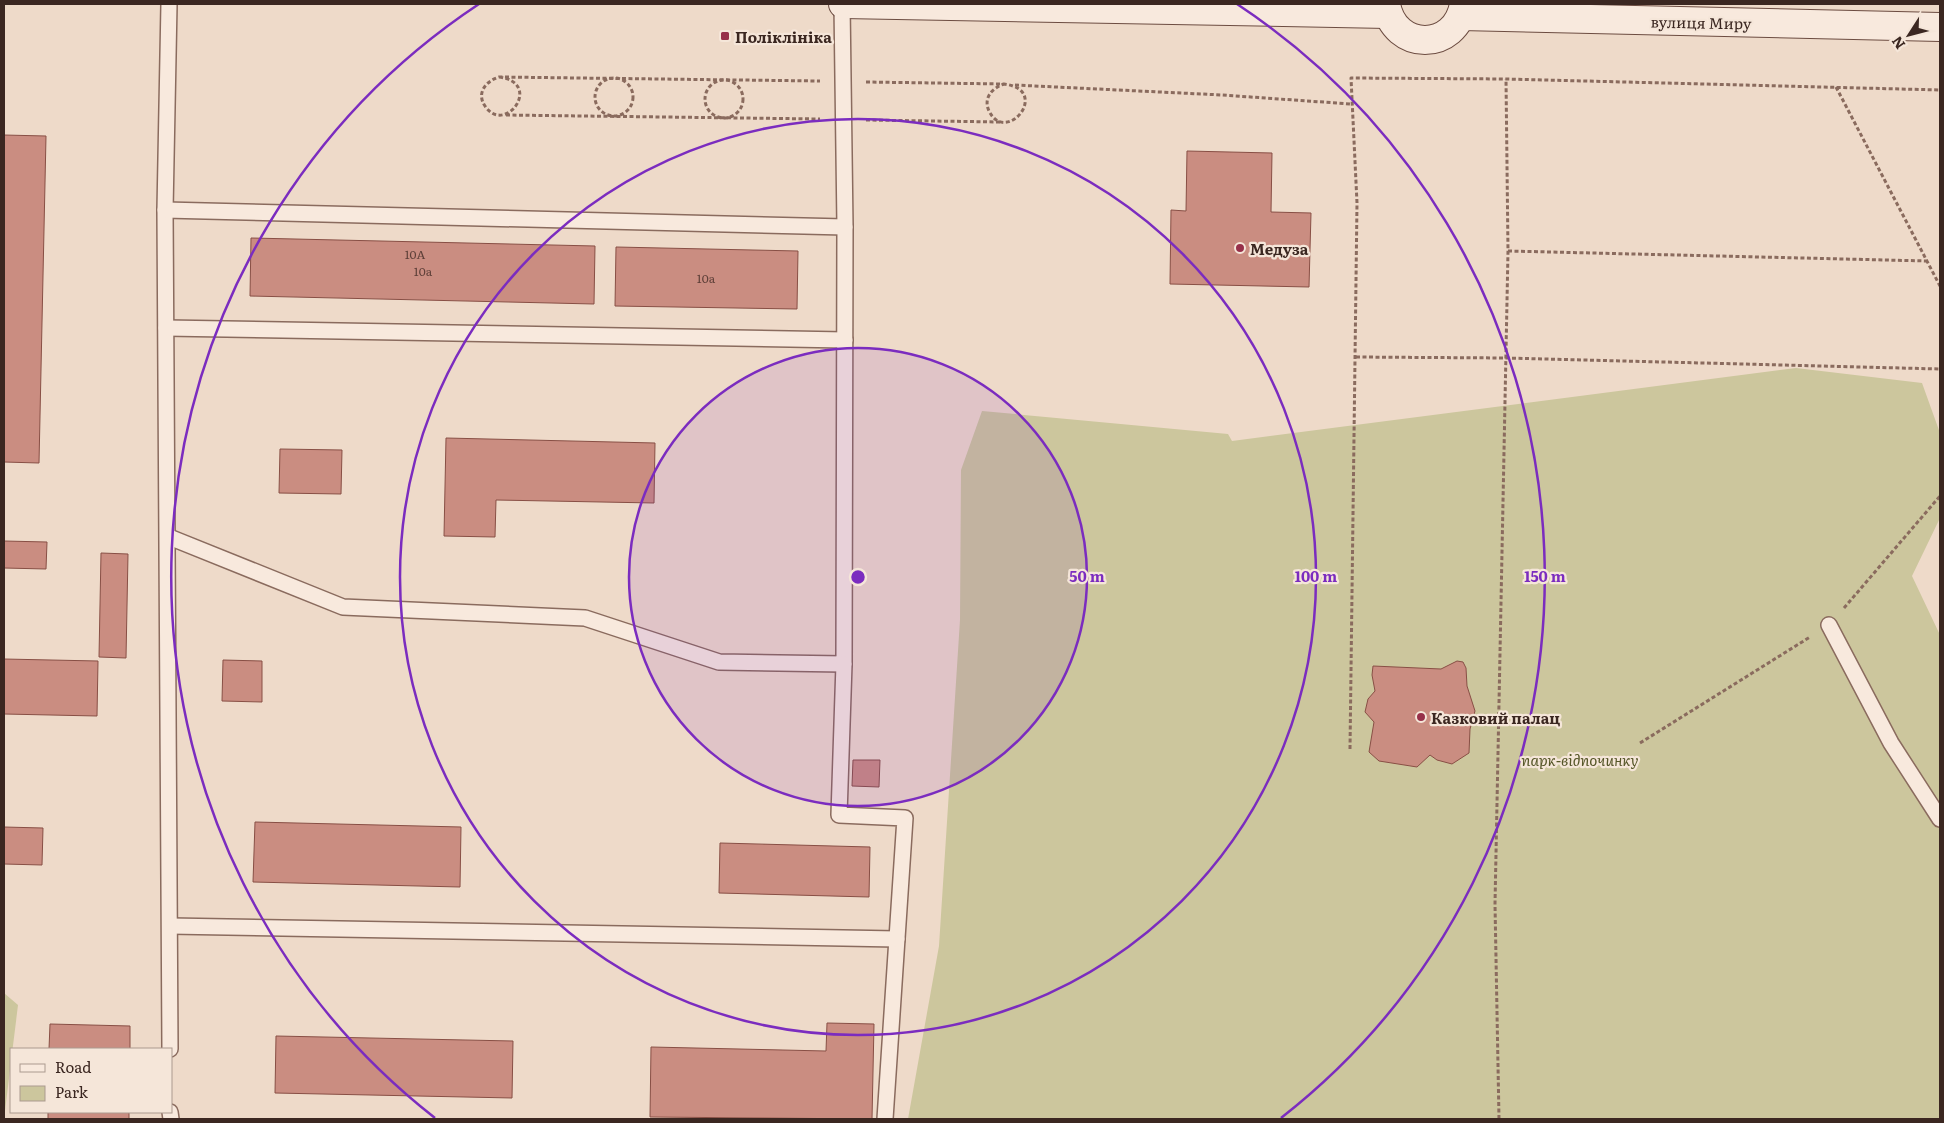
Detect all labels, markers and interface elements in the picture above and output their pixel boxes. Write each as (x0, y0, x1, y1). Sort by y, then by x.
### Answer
street label: вулиця Миру (1650, 10, 1752, 34)
north arrow (1884, 10, 1934, 60)
place label: Поліклініка (735, 25, 832, 48)
marker: Поліклініка (719, 30, 731, 42)
text: N (1886, 32, 1909, 54)
place label: Медуза (1250, 237, 1309, 260)
marker: Медуза (1234, 242, 1246, 254)
house number: 10А (405, 245, 425, 263)
house number: 10а (414, 262, 433, 280)
house number: 10а (697, 269, 716, 287)
text: 50 m (1069, 564, 1105, 587)
text: 100 m (1295, 564, 1337, 587)
text: 150 m (1524, 564, 1566, 587)
centre of rings (849, 568, 867, 586)
place label: Казковий палац (1431, 706, 1560, 729)
marker: Казковий палац (1415, 711, 1427, 723)
park label: парк-відпочинку (1522, 748, 1638, 771)
legend (10, 1048, 172, 1113)
text: Road (55, 1055, 91, 1078)
text: Park (55, 1080, 89, 1103)

